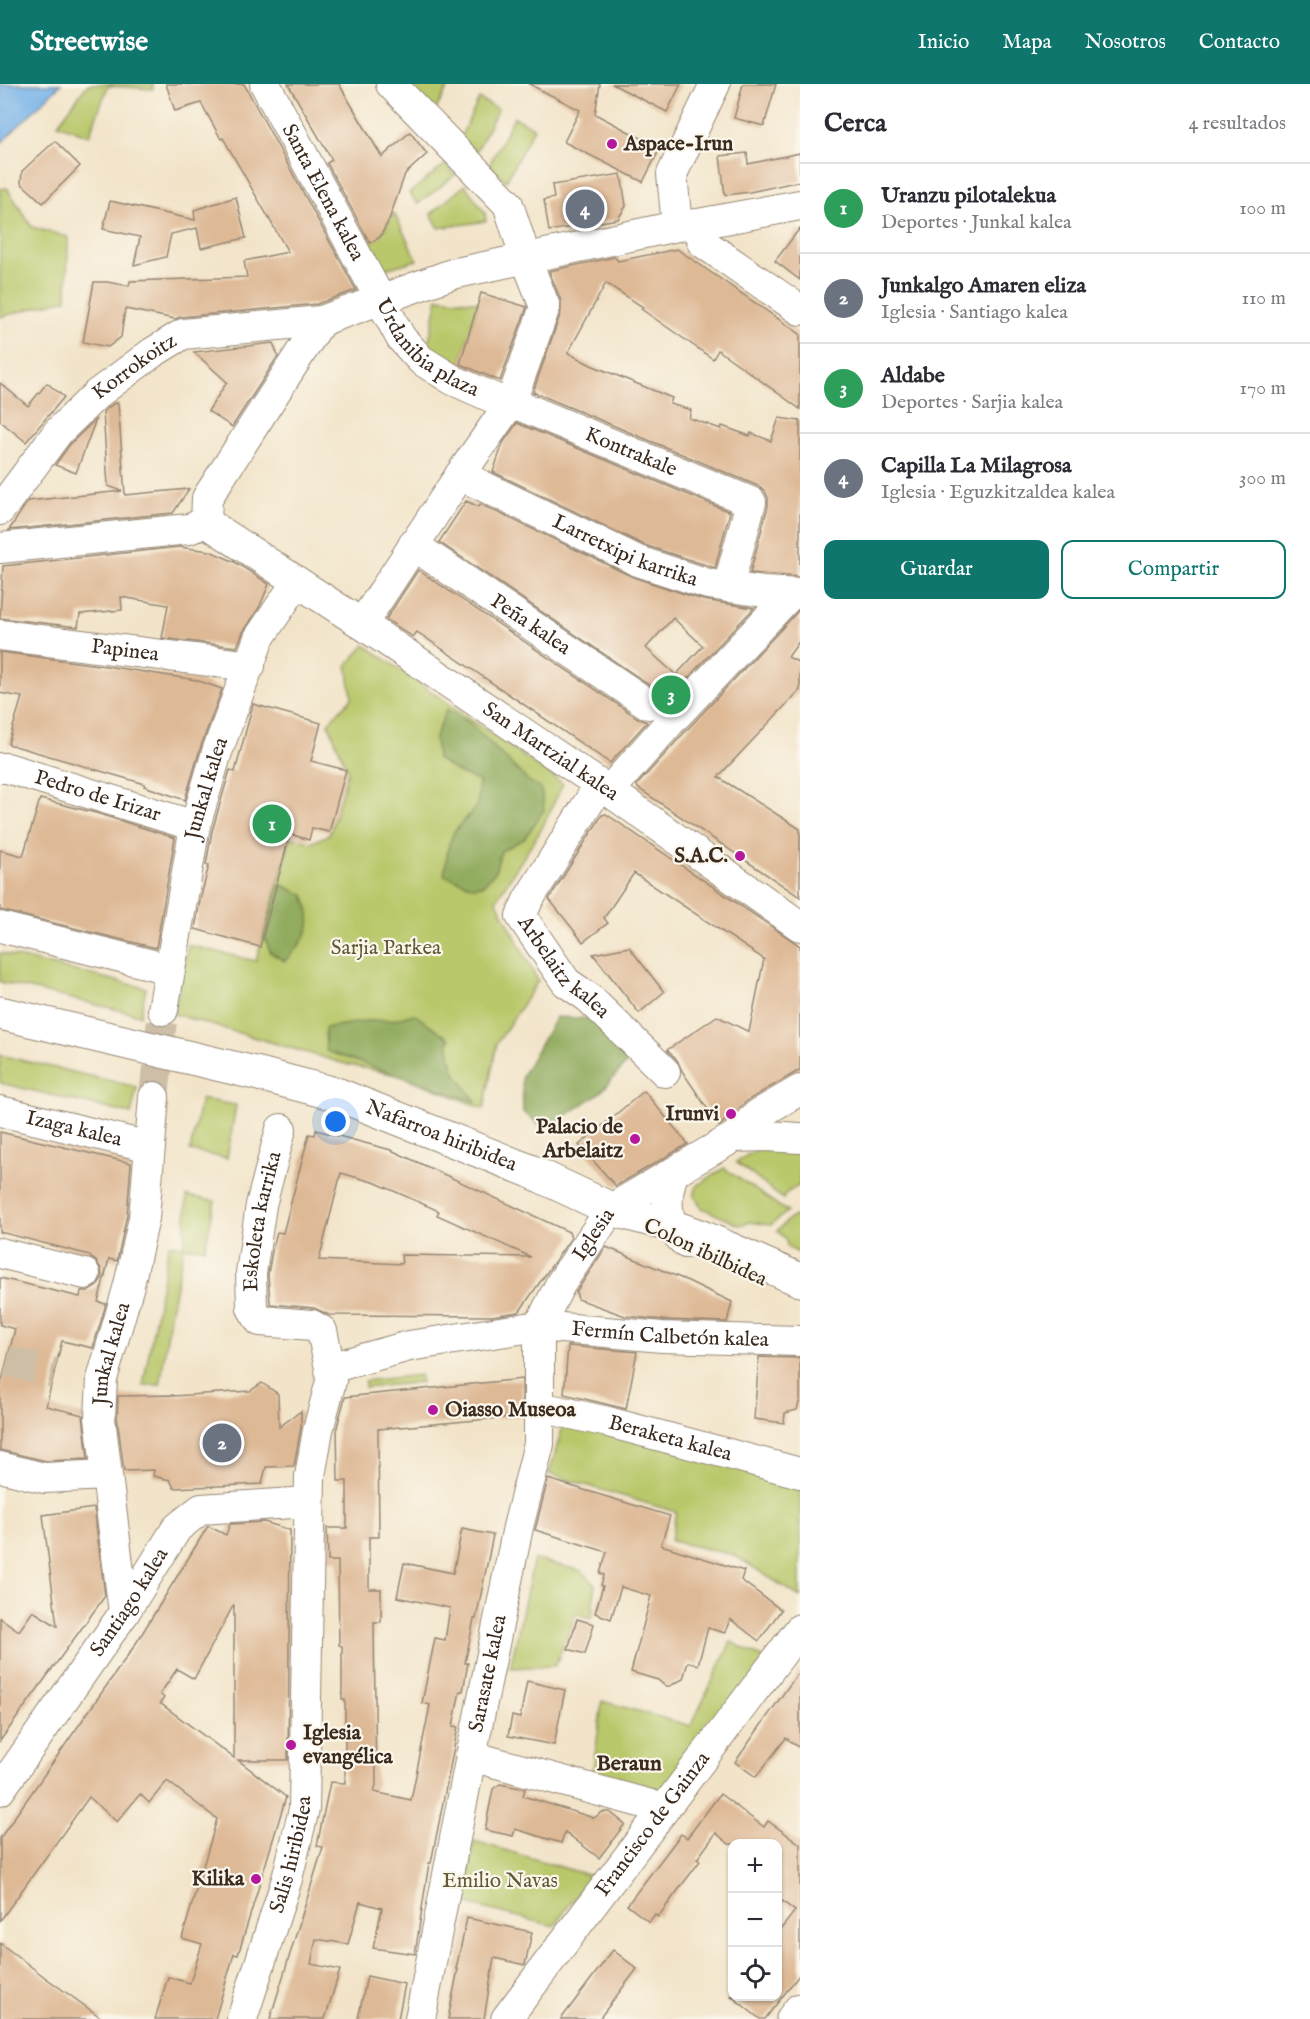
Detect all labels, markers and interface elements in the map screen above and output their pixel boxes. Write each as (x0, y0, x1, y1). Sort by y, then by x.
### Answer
text: Streetwise (30, 25, 148, 60)
text: Inicio (918, 29, 969, 56)
text: Mapa (1002, 29, 1052, 56)
text: Nosotros (1085, 29, 1166, 56)
text: Contacto (1199, 29, 1280, 56)
text: Cerca (824, 107, 886, 140)
text: 4 resultados (1188, 111, 1286, 136)
street label: Santa Elena kalea (275, 119, 371, 266)
place label: Aspace-Irun (623, 131, 733, 158)
marker: Aspace-Irun (605, 137, 619, 151)
text: Uranzu pilotalekua (881, 182, 1056, 210)
pin: 4 (566, 186, 604, 232)
text: 1 (840, 196, 847, 221)
text: 100 m (1239, 196, 1286, 221)
text: Deportes · Junkal kalea (881, 210, 1072, 235)
text: Junkalgo Amaren eliza (881, 272, 1086, 300)
text: 2 (839, 286, 848, 311)
text: 110 m (1242, 286, 1286, 311)
street label: Urdanibia plaza (369, 294, 484, 404)
text: Iglesia · Santiago kalea (881, 300, 1068, 325)
street label: Korrokoitz (87, 327, 182, 406)
text: Aldabe (881, 362, 945, 390)
text: 3 (840, 376, 847, 401)
text: 170 m (1240, 376, 1286, 401)
text: Deportes · Sarjia kalea (881, 390, 1063, 415)
street label: Kontrakale (581, 421, 681, 483)
text: Capilla La Milagrosa (881, 452, 1072, 480)
text: 4 (839, 466, 848, 491)
text: 300 m (1239, 466, 1286, 491)
text: Iglesia · Eguzkitzaldea kalea (881, 480, 1115, 505)
street label: Larretxipi karrika (548, 508, 702, 593)
button: Guardar (824, 540, 1049, 599)
button: Compartir (1061, 540, 1286, 599)
street label: Peña kalea (485, 588, 577, 662)
street label: Papinea (90, 633, 161, 668)
pin: 3 (652, 672, 690, 718)
street label: San Martzial kalea (477, 696, 625, 808)
street label: Junkal kalea (179, 733, 235, 844)
street label: Pedro de Irizar (31, 764, 164, 828)
pin: 1 (252, 802, 292, 846)
place label: S.A.C. (674, 843, 728, 870)
marker: S.A.C. (733, 849, 747, 863)
street label: Arbelaitz kalea (511, 910, 616, 1025)
park label: Sarjia Parkea (331, 935, 442, 962)
street label: Nafarroa hiribidea (362, 1094, 522, 1178)
place label: Irunvi (665, 1101, 719, 1128)
street label: Izaga kalea (23, 1104, 125, 1153)
your location (321, 1107, 350, 1136)
marker: Irunvi (724, 1107, 738, 1121)
place label: Palacio de Arbelaitz (536, 1114, 623, 1165)
marker: Palacio de Arbelaitz (628, 1132, 642, 1146)
street label: Eskoleta karrika (237, 1148, 288, 1292)
street label: Iglesia (566, 1202, 622, 1266)
street label: Colon ibilbidea (639, 1213, 772, 1294)
street label: Junkal kalea (87, 1298, 137, 1408)
street label: Fermín Calbetón kalea (570, 1315, 770, 1354)
place label: Oiasso Museoa (445, 1397, 577, 1424)
marker: Oiasso Museoa (426, 1403, 440, 1417)
street label: Beraketa kalea (606, 1409, 736, 1468)
pin: 2 (202, 1420, 242, 1466)
street label: Santiago kalea (84, 1542, 175, 1662)
street label: Sarasate kalea (463, 1612, 513, 1735)
place label: Iglesia evangélica (303, 1720, 393, 1771)
marker: Iglesia evangélica (284, 1738, 298, 1752)
street label: Francisco de Gainza (589, 1745, 717, 1902)
district label: Beraun (596, 1750, 662, 1778)
street label: Salis hiribidea (263, 1795, 318, 1916)
map controls (728, 1839, 782, 2001)
button: + (728, 1839, 782, 1893)
place label: Kilika (192, 1866, 245, 1893)
park label: Emilio Navas (442, 1868, 558, 1895)
marker: Kilika (249, 1872, 263, 1886)
button: − (728, 1893, 782, 1947)
button: locate (728, 1947, 782, 2001)

